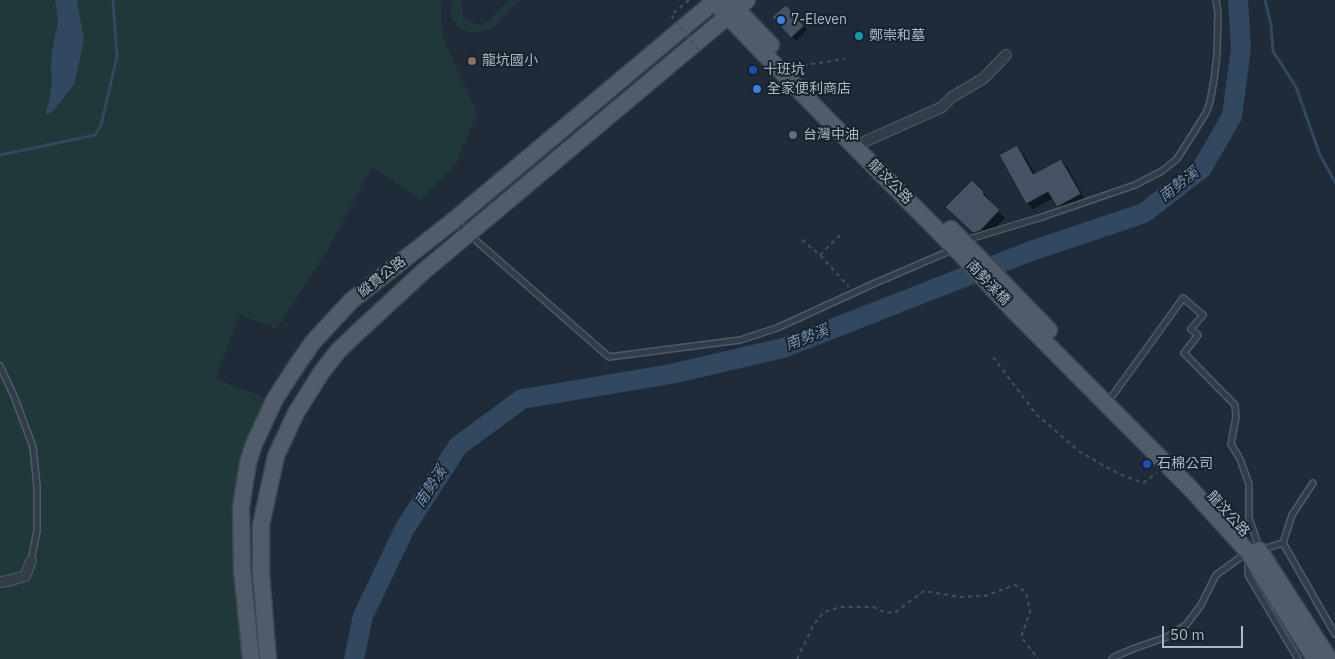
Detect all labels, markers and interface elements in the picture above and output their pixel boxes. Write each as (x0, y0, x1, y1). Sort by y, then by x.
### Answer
place label: 7-Eleven (791, 12, 847, 28)
marker: 7-Eleven (775, 14, 787, 26)
place label: 鄭崇和墓 (869, 28, 925, 44)
marker: 鄭崇和墓 (853, 30, 865, 42)
place label: 龍坑國小 (482, 53, 538, 69)
marker: 龍坑國小 (466, 55, 478, 67)
place label: 十班坑 (763, 62, 805, 78)
marker: 十班坑 (747, 64, 759, 76)
place label: 全家便利商店 (767, 81, 851, 97)
marker: 全家便利商店 (751, 83, 763, 95)
place label: 台灣中油 (803, 127, 859, 143)
marker: 台灣中油 (787, 129, 799, 141)
street label: 龍汶公路 (864, 156, 916, 208)
water label: 南勢溪 (1156, 164, 1202, 206)
street label: 縱貫公路 (355, 253, 409, 301)
street label: 南勢溪橋 (963, 257, 1013, 309)
water label: 南勢溪 (783, 322, 831, 354)
place label: 石棉公司 (1157, 456, 1213, 472)
marker: 石棉公司 (1141, 458, 1153, 470)
water label: 南勢溪 (411, 463, 451, 511)
street label: 龍汶公路 (1203, 488, 1253, 540)
scale bar (1165, 616, 1246, 648)
text: 50 m (1170, 625, 1205, 644)

